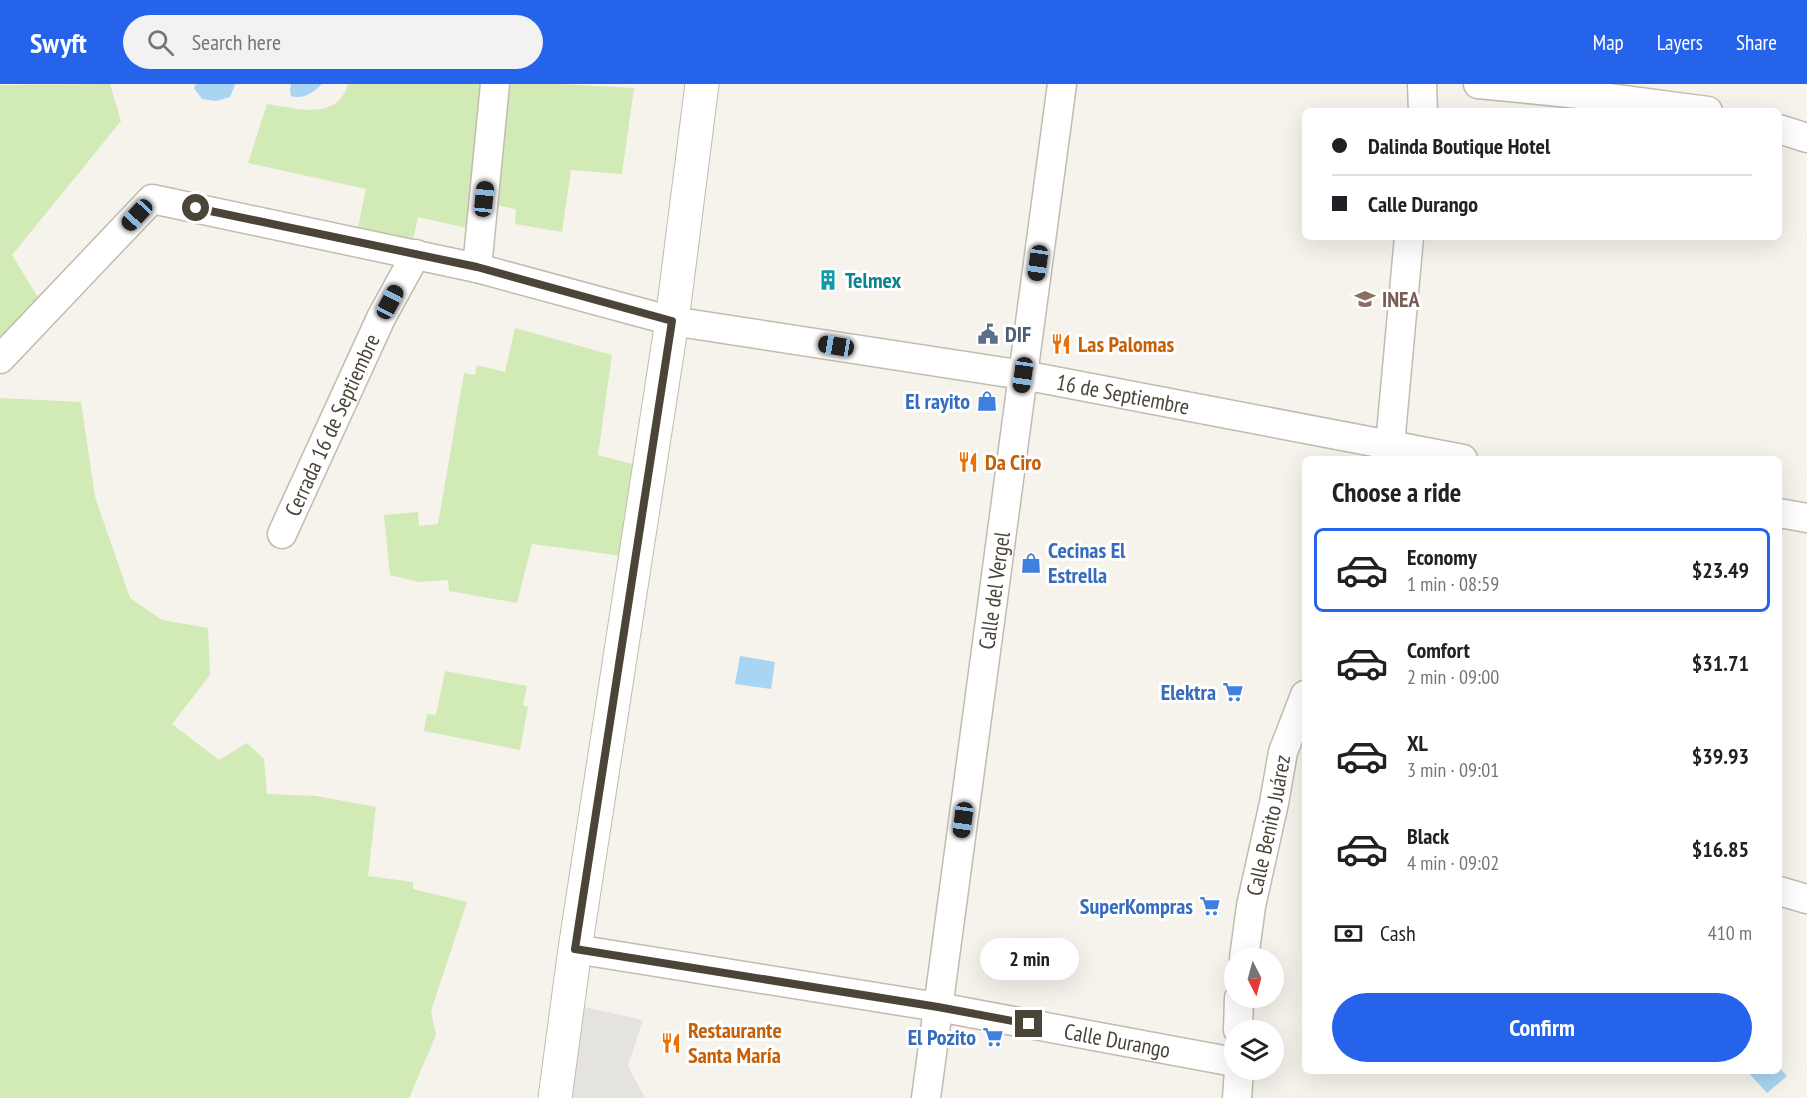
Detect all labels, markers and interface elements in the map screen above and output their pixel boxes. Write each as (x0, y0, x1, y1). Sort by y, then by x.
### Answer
search box (123, 15, 543, 69)
text: Swyft (30, 24, 87, 61)
icon: search (144, 26, 177, 59)
text: Search here (192, 28, 281, 56)
text: Map (1593, 29, 1624, 56)
text: Layers (1657, 29, 1703, 56)
text: Share (1736, 29, 1777, 56)
text: Dalinda Boutique Hotel (1368, 132, 1550, 160)
car (473, 180, 495, 218)
text: Calle Durango (1368, 190, 1478, 218)
route start (182, 194, 209, 221)
car (118, 196, 156, 234)
car (1027, 244, 1049, 282)
place label: Telmex (845, 266, 902, 294)
building icon: Telmex (816, 268, 840, 292)
car (374, 282, 406, 322)
place label: INEA (1382, 285, 1421, 313)
school or university icon: INEA (1353, 287, 1377, 311)
place label: DIF (1005, 320, 1031, 348)
public building icon: DIF (976, 322, 1000, 346)
street label: Cerrada 16 de Septiembre (278, 329, 386, 520)
place label: Las Palomas (1078, 330, 1175, 358)
restaurant icon: Las Palomas (1049, 332, 1073, 356)
car (817, 334, 855, 358)
car (1012, 356, 1034, 394)
street label: 16 de Septiembre (1054, 368, 1192, 420)
place label: El rayito (905, 387, 970, 415)
shop icon: El rayito (975, 389, 999, 413)
place label: Da Ciro (985, 448, 1042, 476)
restaurant icon: Da Ciro (956, 450, 980, 474)
text: Choose a ride (1332, 475, 1461, 509)
street label: Calle del Vergel (972, 529, 1016, 651)
place label: Cecinas El Estrella (1048, 536, 1126, 589)
icon: car (1335, 543, 1389, 597)
text: Economy (1407, 543, 1477, 571)
shop icon: Cecinas El Estrella (1019, 551, 1043, 575)
text: $23.49 (1692, 556, 1749, 584)
text: 1 min · 08:59 (1407, 571, 1499, 597)
icon: car (1335, 636, 1389, 690)
text: Comfort (1407, 636, 1470, 664)
text: $31.71 (1692, 649, 1749, 677)
text: 2 min · 09:00 (1407, 664, 1499, 690)
place label: Elektra (1161, 678, 1216, 706)
supermarket icon: Elektra (1221, 680, 1245, 704)
icon: car (1335, 729, 1389, 783)
text: XL (1407, 729, 1428, 757)
text: $39.93 (1692, 742, 1749, 770)
street label: Calle Benito Juárez (1240, 753, 1296, 898)
text: 3 min · 09:01 (1407, 757, 1499, 783)
car (952, 801, 974, 839)
icon: car (1335, 822, 1389, 876)
text: Black (1407, 822, 1449, 850)
text: $16.85 (1692, 835, 1749, 863)
text: 4 min · 09:02 (1407, 850, 1499, 876)
place label: SuperKompras (1080, 892, 1193, 920)
supermarket icon: SuperKompras (1198, 894, 1222, 918)
icon: cash (1332, 917, 1365, 950)
text: Cash (1380, 919, 1416, 947)
text: 410 m (1708, 920, 1752, 946)
callout: 2 min (980, 937, 1078, 979)
text: 2 min (1009, 946, 1050, 972)
north arrow (1224, 948, 1284, 1008)
map controls (1224, 948, 1284, 1080)
button: Confirm (1332, 993, 1752, 1062)
route end (1015, 1010, 1042, 1037)
place label: Restaurante Santa María (688, 1016, 782, 1069)
street label: Calle Durango (1062, 1017, 1173, 1064)
button: layers (1224, 1020, 1284, 1080)
place label: El Pozito (908, 1023, 976, 1051)
supermarket icon: El Pozito (981, 1025, 1005, 1049)
restaurant icon: Restaurante Santa María (659, 1031, 683, 1055)

